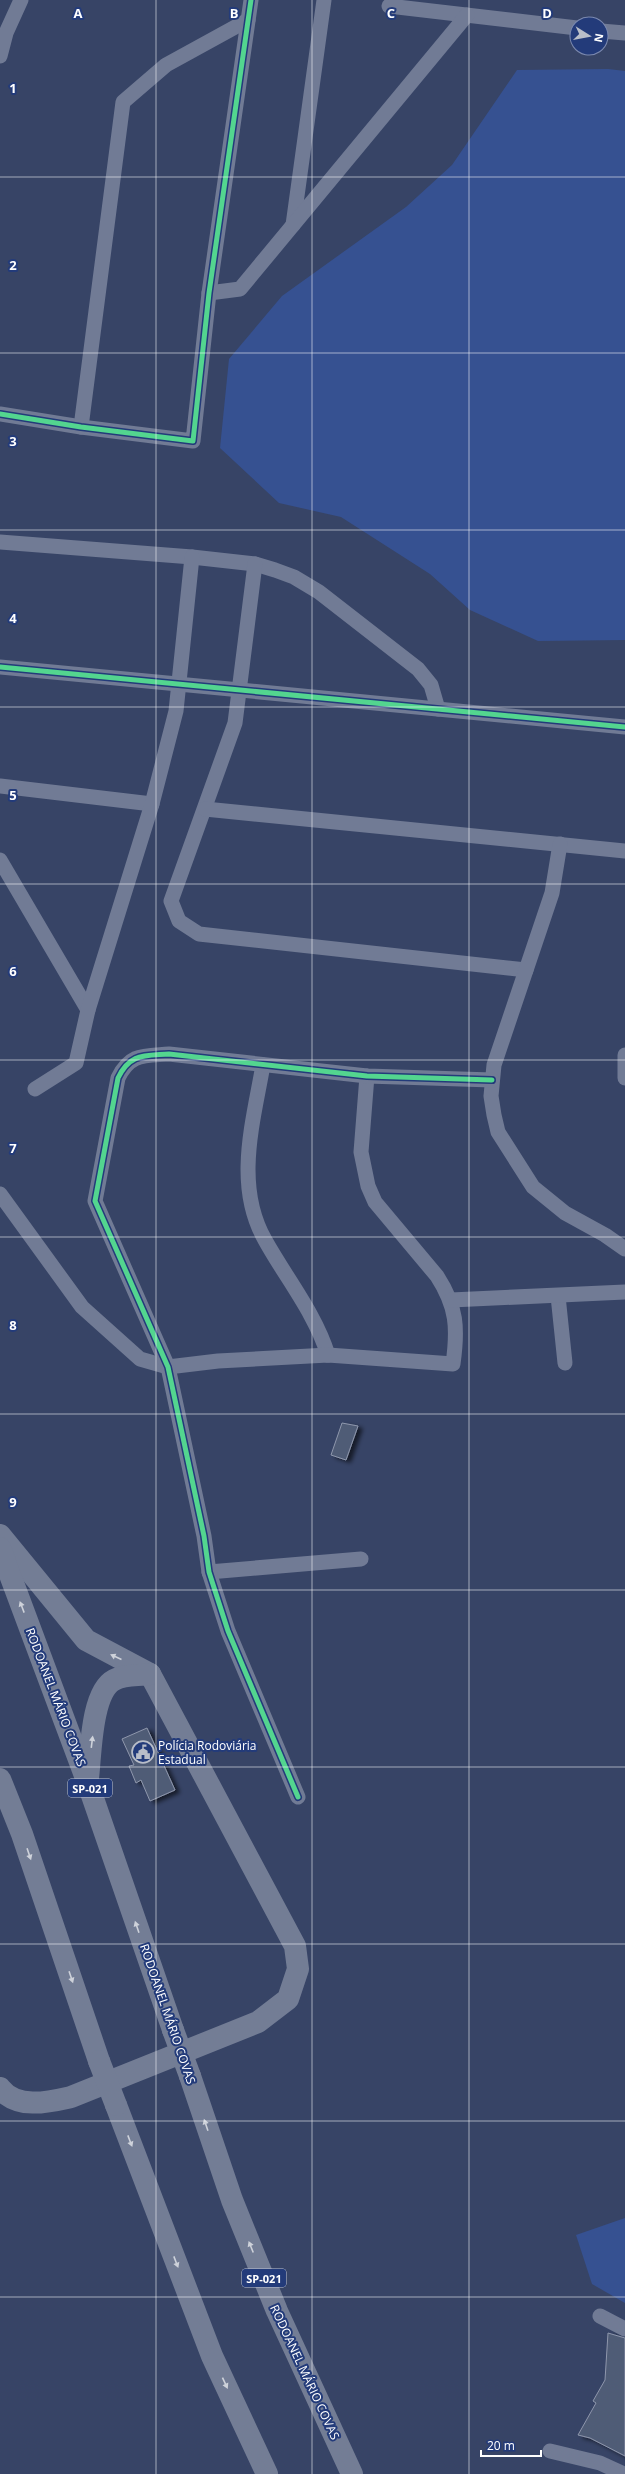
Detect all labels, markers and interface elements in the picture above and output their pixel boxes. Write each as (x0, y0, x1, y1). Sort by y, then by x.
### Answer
text: A (74, 4, 83, 22)
text: B (230, 4, 239, 22)
text: C (387, 4, 395, 22)
text: D (542, 4, 552, 22)
north arrow (569, 16, 609, 56)
text: N (591, 32, 608, 44)
text: 1 (9, 79, 17, 97)
text: 2 (9, 256, 17, 274)
text: 3 (9, 432, 17, 450)
text: 4 (9, 609, 17, 627)
text: 5 (9, 786, 17, 804)
text: 6 (9, 962, 17, 980)
text: 7 (9, 1139, 17, 1157)
text: 8 (9, 1316, 17, 1334)
text: 9 (9, 1493, 17, 1511)
one-way arrow (19, 1600, 25, 1612)
street label: RODOANEL MÁRIO COVAS (22, 1625, 90, 1769)
one-way arrow (110, 1654, 121, 1660)
one-way arrow (89, 1736, 95, 1748)
place label: Polícia Rodoviária Estadual (158, 1737, 257, 1768)
public building icon: Polícia Rodoviária Estadual (130, 1739, 156, 1765)
road number: SP-021 (68, 1779, 112, 1797)
one-way arrow (26, 1849, 32, 1861)
one-way arrow (134, 1920, 140, 1932)
street label: RODOANEL MÁRIO COVAS (136, 1942, 200, 2086)
one-way arrow (68, 1972, 74, 1984)
one-way arrow (203, 2118, 209, 2130)
one-way arrow (127, 2136, 133, 2148)
one-way arrow (247, 2240, 253, 2252)
one-way arrow (174, 2257, 180, 2269)
road number: SP-021 (242, 2269, 286, 2287)
street label: RODOANEL MÁRIO COVAS (266, 2302, 344, 2442)
one-way arrow (222, 2377, 228, 2389)
scale bar (481, 2432, 541, 2458)
text: 20 m (487, 2437, 515, 2454)

